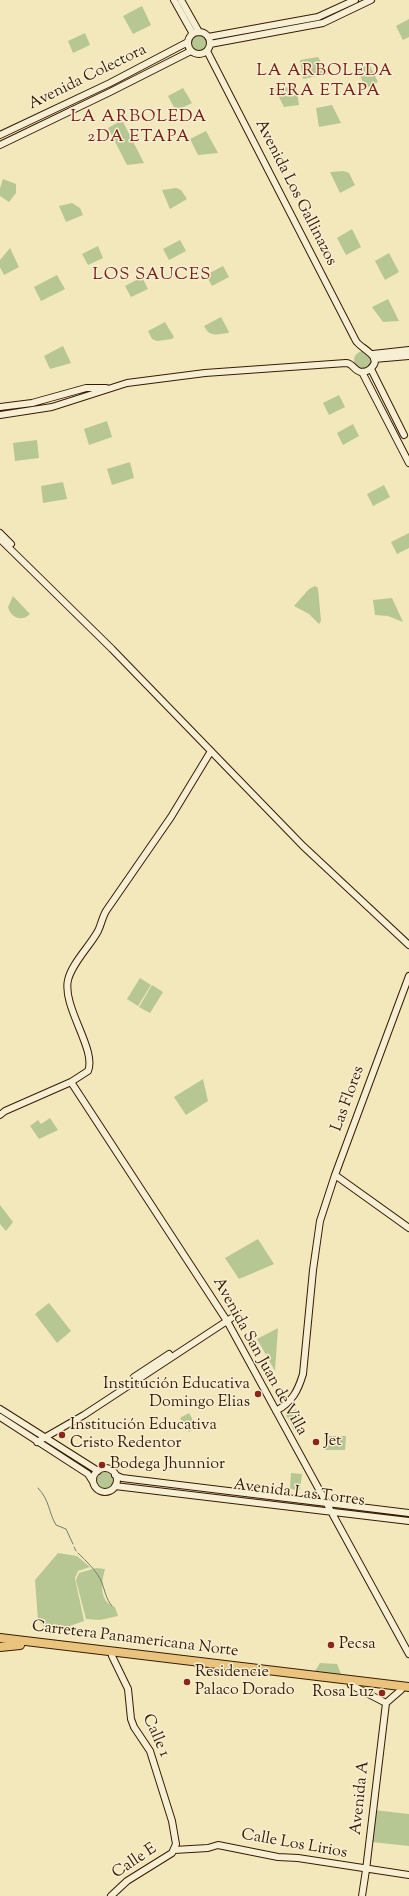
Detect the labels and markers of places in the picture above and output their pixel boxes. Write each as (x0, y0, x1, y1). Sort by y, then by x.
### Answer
place label: Institución Educativa Domingo Elias (103, 1375, 250, 1413)
marker: Institución Educativa Domingo Elias (253, 1389, 263, 1399)
place label: Institución Educativa Cristo Redentor (70, 1416, 217, 1454)
marker: Institución Educativa Cristo Redentor (57, 1430, 67, 1440)
place label: Jet (324, 1432, 341, 1452)
marker: Jet (311, 1437, 321, 1447)
place label: Bodega Jhunnior (110, 1455, 225, 1475)
marker: Bodega Jhunnior (97, 1460, 107, 1470)
place label: Pecsa (339, 1635, 376, 1655)
marker: Pecsa (326, 1640, 336, 1650)
place label: Residencie Palaco Dorado (195, 1663, 294, 1701)
marker: Residencie Palaco Dorado (182, 1677, 192, 1687)
place label: Rosa Luz (312, 1683, 374, 1703)
marker: Rosa Luz (377, 1688, 387, 1698)

